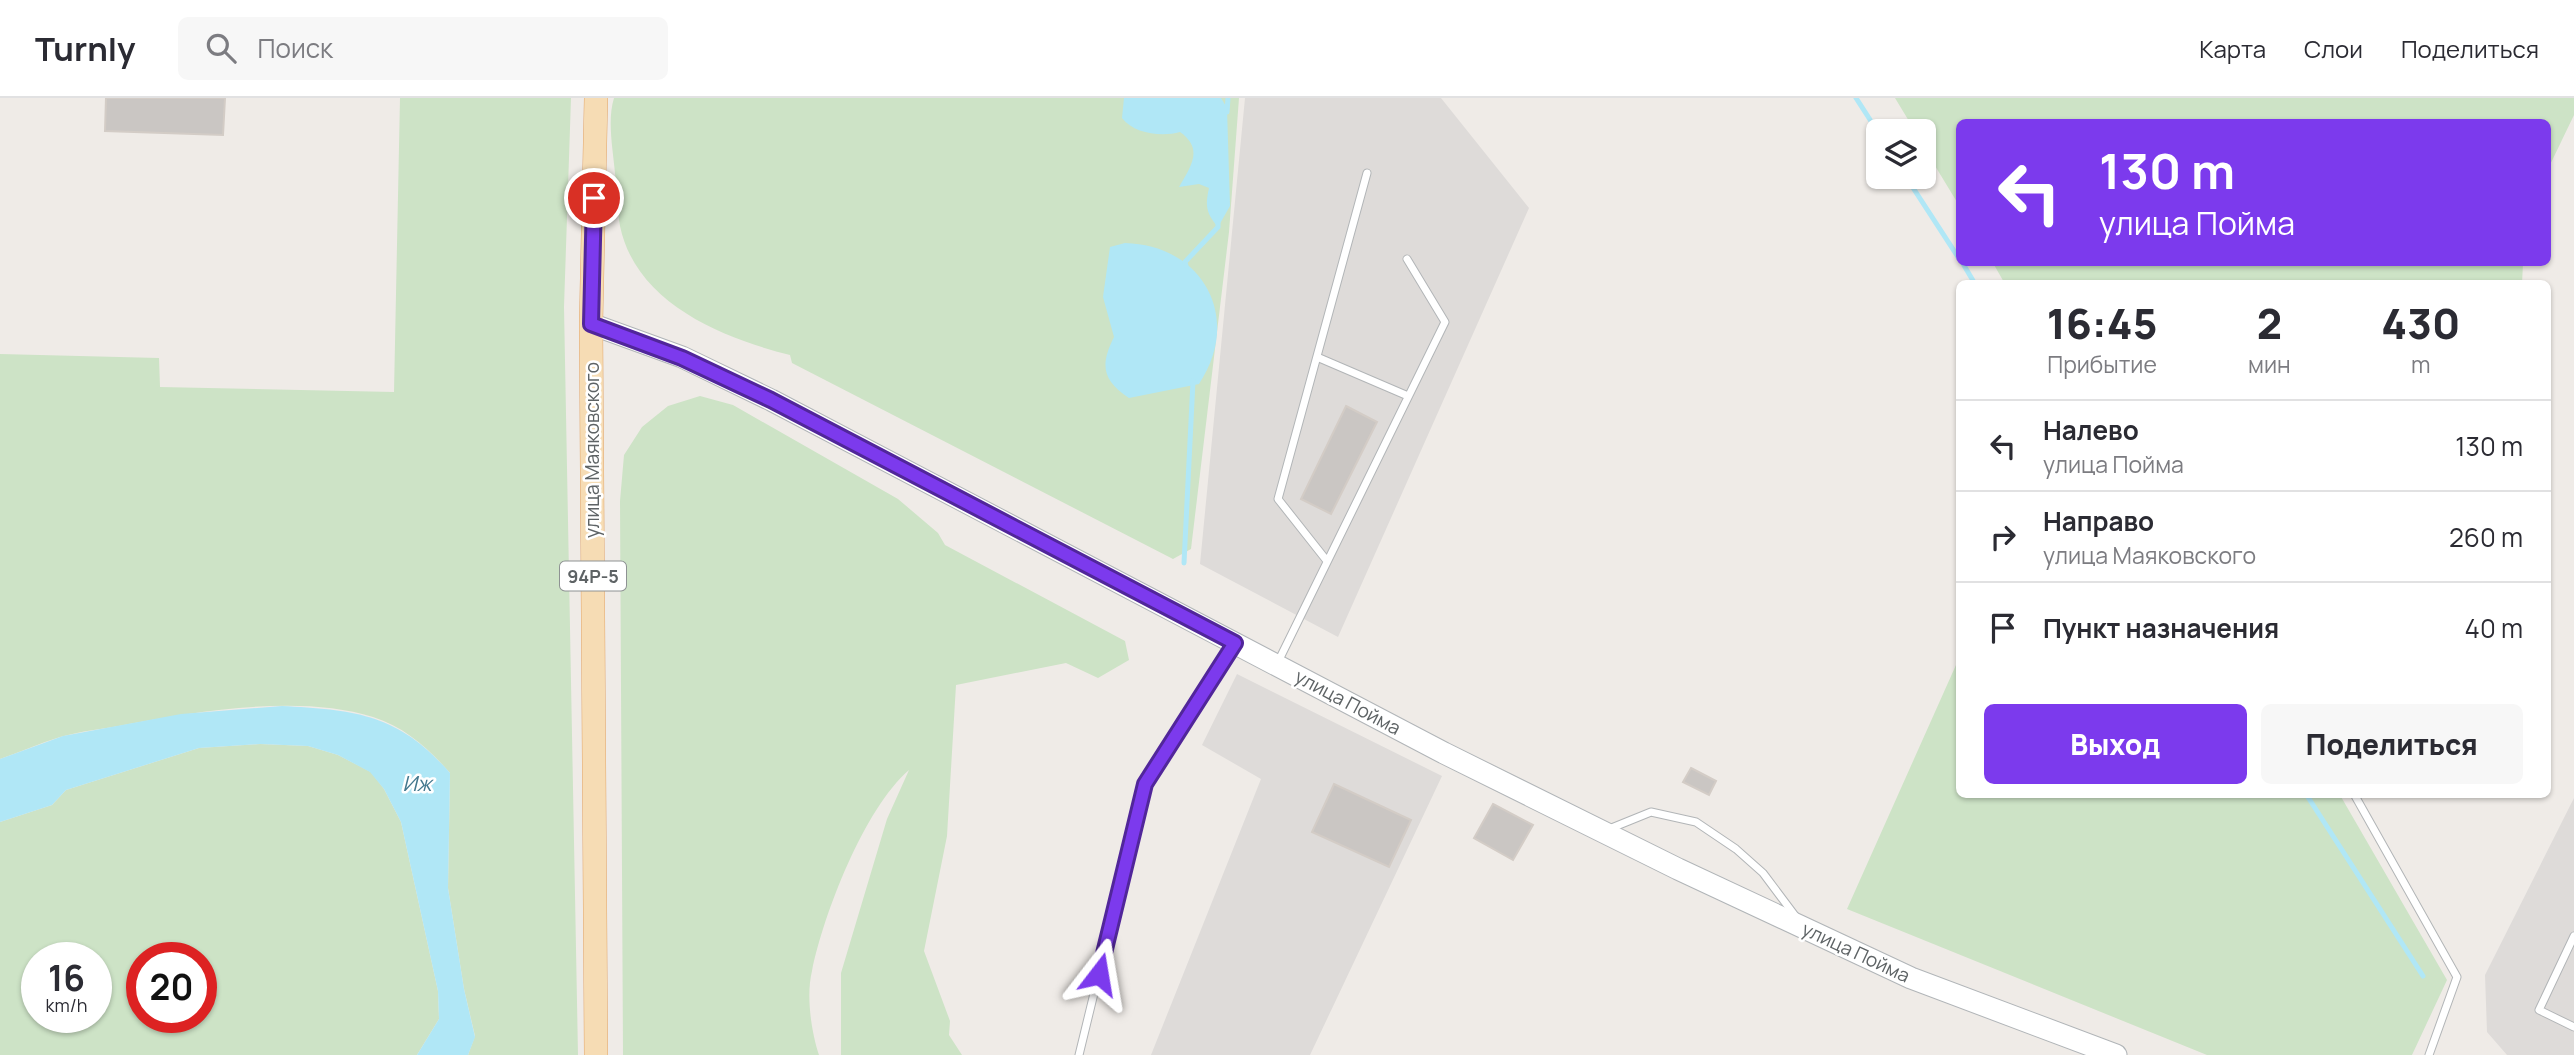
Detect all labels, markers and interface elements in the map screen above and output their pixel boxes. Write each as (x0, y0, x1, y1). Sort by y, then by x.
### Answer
search box (178, 17, 668, 80)
text: Turnly (35, 26, 136, 71)
icon: search (202, 29, 240, 67)
text: Поиск (258, 30, 333, 66)
text: Карта (2199, 32, 2266, 65)
text: Слои (2304, 32, 2363, 65)
text: Поделиться (2401, 32, 2539, 65)
map controls (1866, 119, 1936, 189)
button: layers (1866, 119, 1936, 189)
text: 130 m (2099, 137, 2235, 204)
icon: left (1984, 147, 2075, 238)
pin (564, 168, 624, 228)
icon: arrive (575, 179, 613, 217)
text: улица Пойма (2099, 201, 2295, 245)
text: 16:45 (2047, 294, 2157, 352)
text: 2 (2257, 294, 2282, 352)
text: 430 (2381, 294, 2460, 352)
text: Прибытие (2047, 348, 2157, 380)
text: мин (2248, 348, 2291, 380)
text: m (2411, 348, 2431, 380)
street label: улица Маяковского (579, 362, 605, 538)
text: Налево (2043, 412, 2139, 448)
icon: left (1984, 427, 2022, 465)
text: 130 m (2455, 428, 2523, 464)
text: улица Пойма (2043, 448, 2184, 480)
text: Направо (2043, 503, 2154, 539)
icon: right (1984, 518, 2022, 556)
text: 260 m (2449, 519, 2523, 555)
text: улица Маяковского (2043, 539, 2256, 571)
road number: 94Р-5 (560, 562, 626, 590)
icon: arrive (1984, 609, 2022, 647)
text: Пункт назначения (2043, 610, 2279, 646)
text: 40 m (2465, 610, 2523, 646)
street label: улица Пойма (1291, 663, 1405, 741)
button: Выход (1984, 704, 2247, 784)
button: Поделиться (2261, 704, 2523, 784)
water label: Иж (402, 769, 435, 797)
street label: улица Пойма (1798, 916, 1914, 988)
position arrow (1062, 937, 1136, 1011)
speed limit sign: 20 (126, 942, 217, 1033)
text: 16 (48, 954, 85, 1002)
text: km/h (46, 993, 87, 1017)

